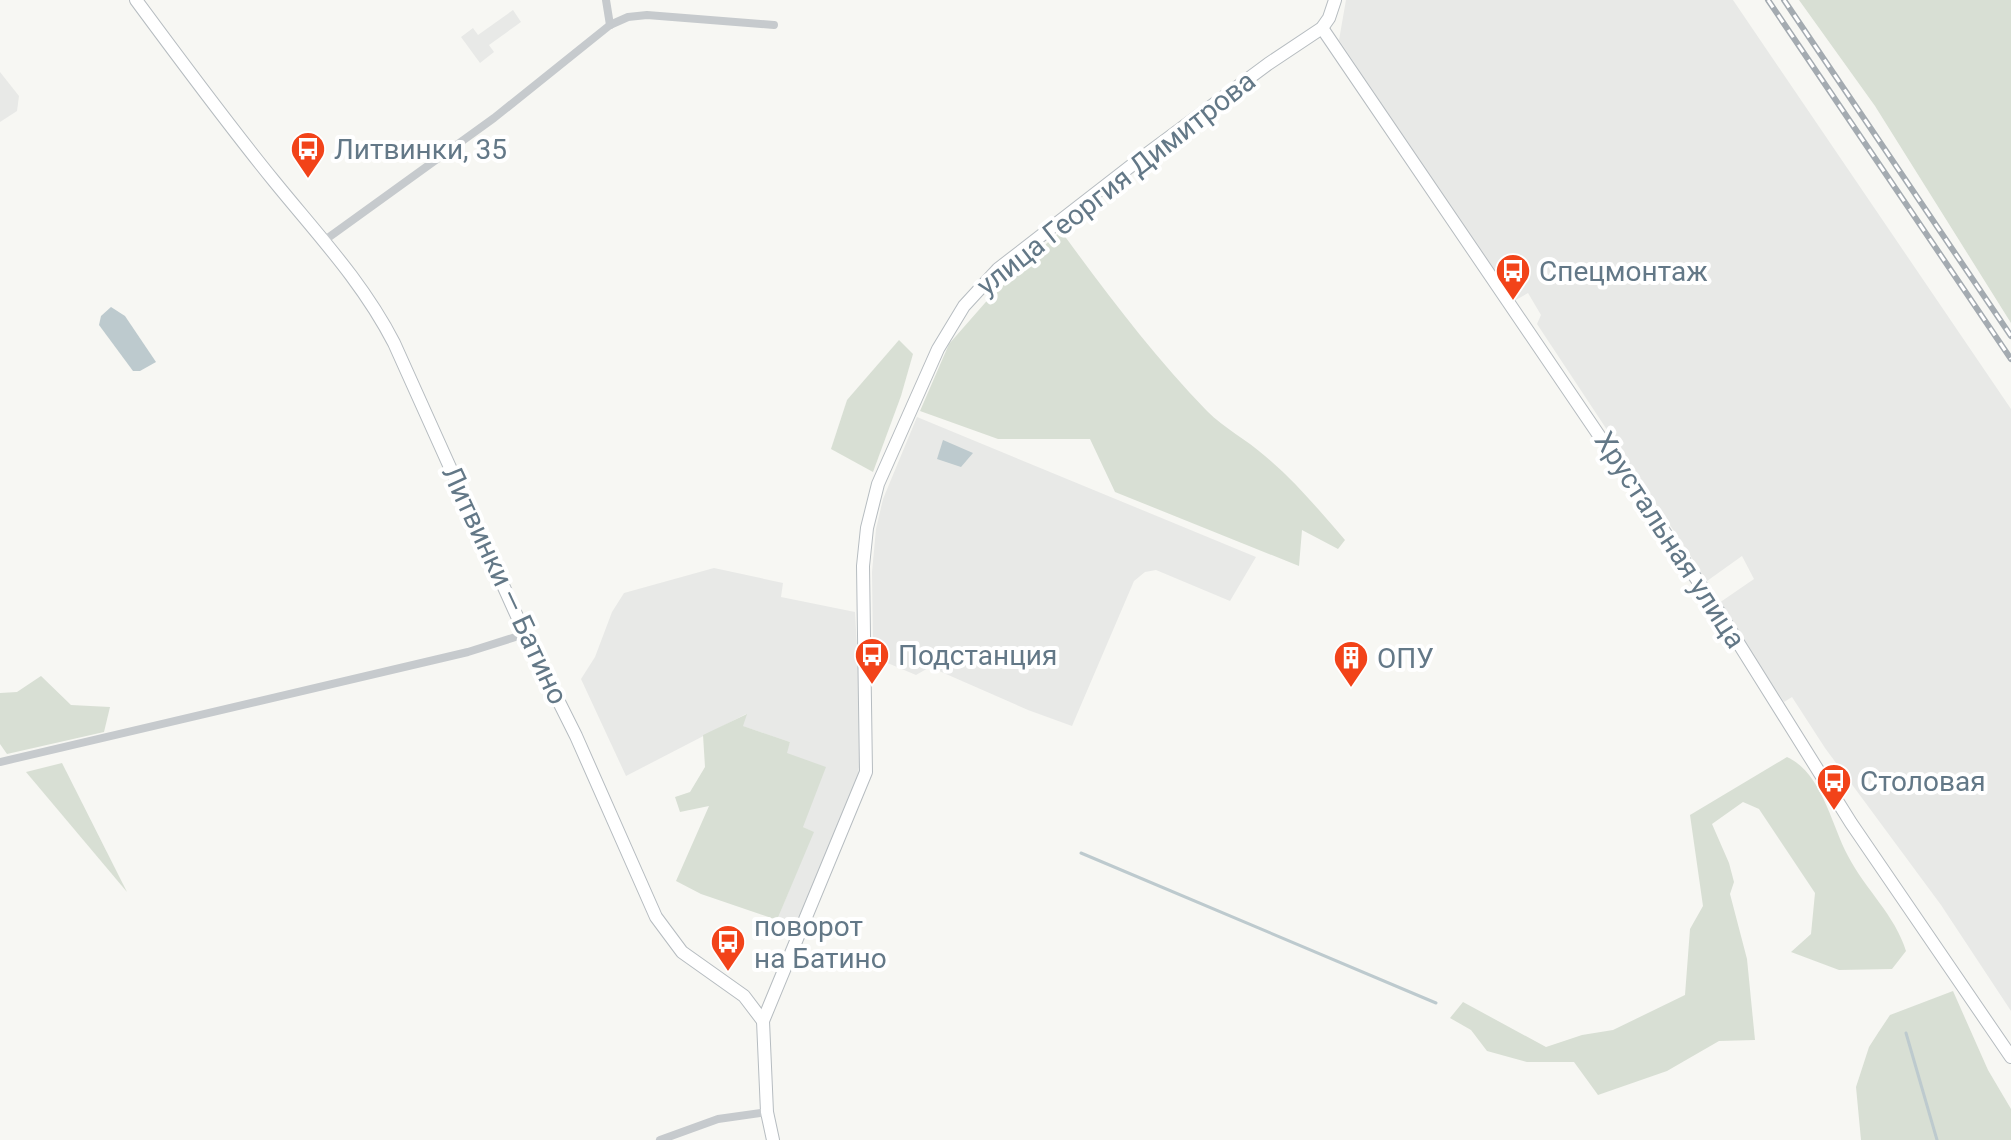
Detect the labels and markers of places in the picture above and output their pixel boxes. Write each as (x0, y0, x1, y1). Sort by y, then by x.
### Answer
bus stop icon: Литвинки, 35 (289, 130, 327, 180)
place label: Литвинки, 35 (334, 133, 507, 166)
bus stop icon: Спецмонтаж (1494, 252, 1532, 302)
place label: Спецмонтаж (1539, 255, 1708, 288)
bus stop icon: Подстанция (853, 636, 891, 686)
place label: Подстанция (898, 639, 1057, 672)
building icon: ОПУ (1332, 639, 1370, 689)
place label: ОПУ (1377, 642, 1434, 675)
bus stop icon: Столовая (1815, 762, 1853, 812)
place label: Столовая (1860, 765, 1986, 798)
place label: поворот на Батино (754, 910, 887, 975)
bus stop icon: поворот на Батино (709, 923, 747, 973)

